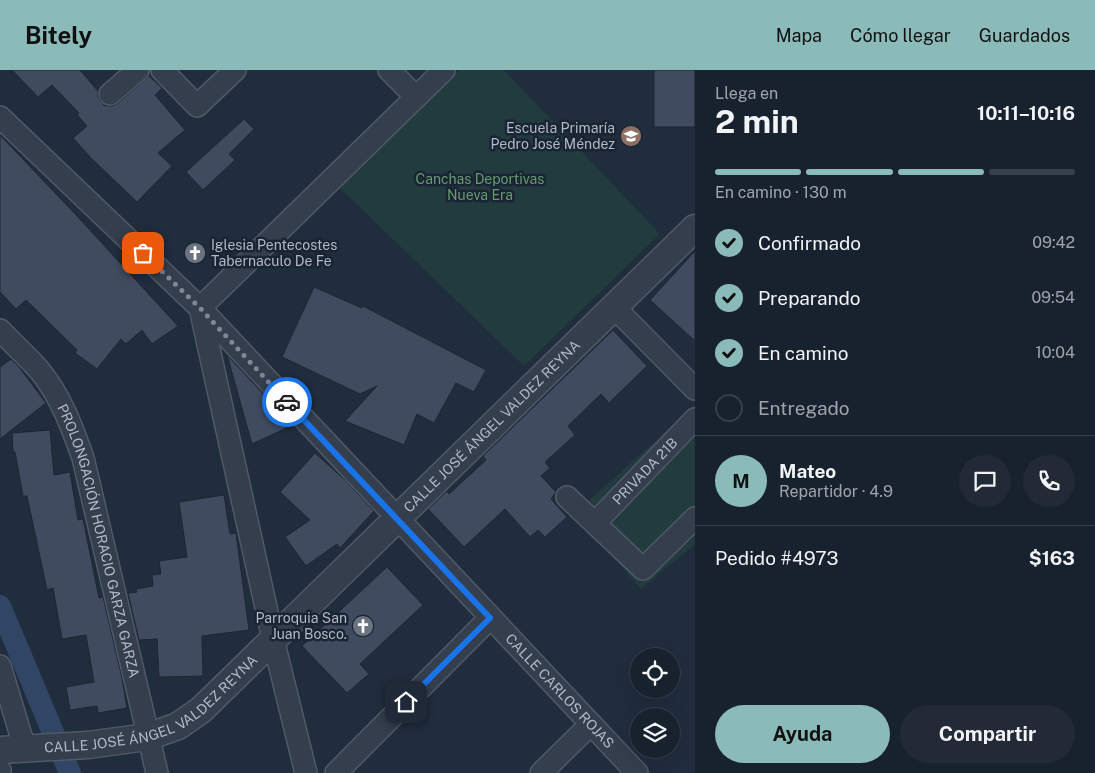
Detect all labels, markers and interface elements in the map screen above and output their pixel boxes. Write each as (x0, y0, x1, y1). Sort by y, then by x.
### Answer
text: Bitely (25, 21, 92, 49)
text: Mapa (776, 25, 822, 46)
text: Cómo llegar (850, 25, 951, 46)
text: Guardados (979, 25, 1070, 46)
text: Llega en (715, 84, 778, 103)
text: 10:11–10:16 (977, 102, 1075, 124)
text: 2 min (715, 103, 799, 140)
place label: Escuela Primaría Pedro José Méndez (490, 120, 615, 152)
school or university icon: Escuela Primaría Pedro José Méndez (619, 124, 643, 148)
park label: Canchas Deportivas Nueva Era (416, 171, 544, 203)
text: En camino · 130 m (715, 183, 847, 202)
icon: check (715, 229, 743, 257)
pin (122, 232, 164, 274)
text: Confirmado (758, 232, 861, 254)
text: 09:42 (1032, 233, 1075, 252)
place label: Iglesia Pentecostes Tabernaculo De Fe (211, 237, 337, 269)
icon: bag (129, 239, 157, 267)
church icon: Iglesia Pentecostes Tabernaculo De Fe (183, 241, 207, 265)
icon: check (715, 284, 743, 312)
text: Preparando (758, 287, 860, 309)
text: 09:54 (1031, 288, 1075, 307)
street label: CALLE JOSÉ ÁNGEL VALDEZ REYNA (401, 337, 583, 516)
icon: check (715, 339, 743, 367)
text: En camino (758, 342, 849, 364)
text: 10:04 (1035, 343, 1075, 362)
courier (262, 377, 312, 427)
icon: car (273, 388, 301, 416)
text: Entregado (758, 397, 850, 419)
street label: PROLONGACIÓN HORACIO GARZA GARZA (54, 401, 142, 680)
street label: PRIVADA 21B (609, 434, 681, 508)
button: chat (959, 455, 1011, 507)
button: phone (1023, 455, 1075, 507)
text: Mateo (779, 460, 836, 482)
text: M (732, 470, 750, 492)
text: Repartidor · 4.9 (779, 482, 893, 501)
text: Pedido #4973 (715, 547, 838, 569)
text: $163 (1029, 547, 1075, 569)
place label: Parroquia San Juan Bosco. (255, 610, 347, 642)
church icon: Parroquia San Juan Bosco. (351, 614, 375, 638)
street label: CALLE CARLOS ROJAS (502, 630, 617, 751)
map controls (630, 648, 680, 758)
button: locate (630, 648, 680, 698)
street label: CALLE JOSÉ ÁNGEL VALDEZ REYNA (44, 652, 260, 755)
pin (385, 681, 427, 723)
icon: home (392, 688, 420, 716)
button: Ayuda (715, 705, 890, 763)
button: Compartir (900, 705, 1075, 763)
button: layers (630, 708, 680, 758)

